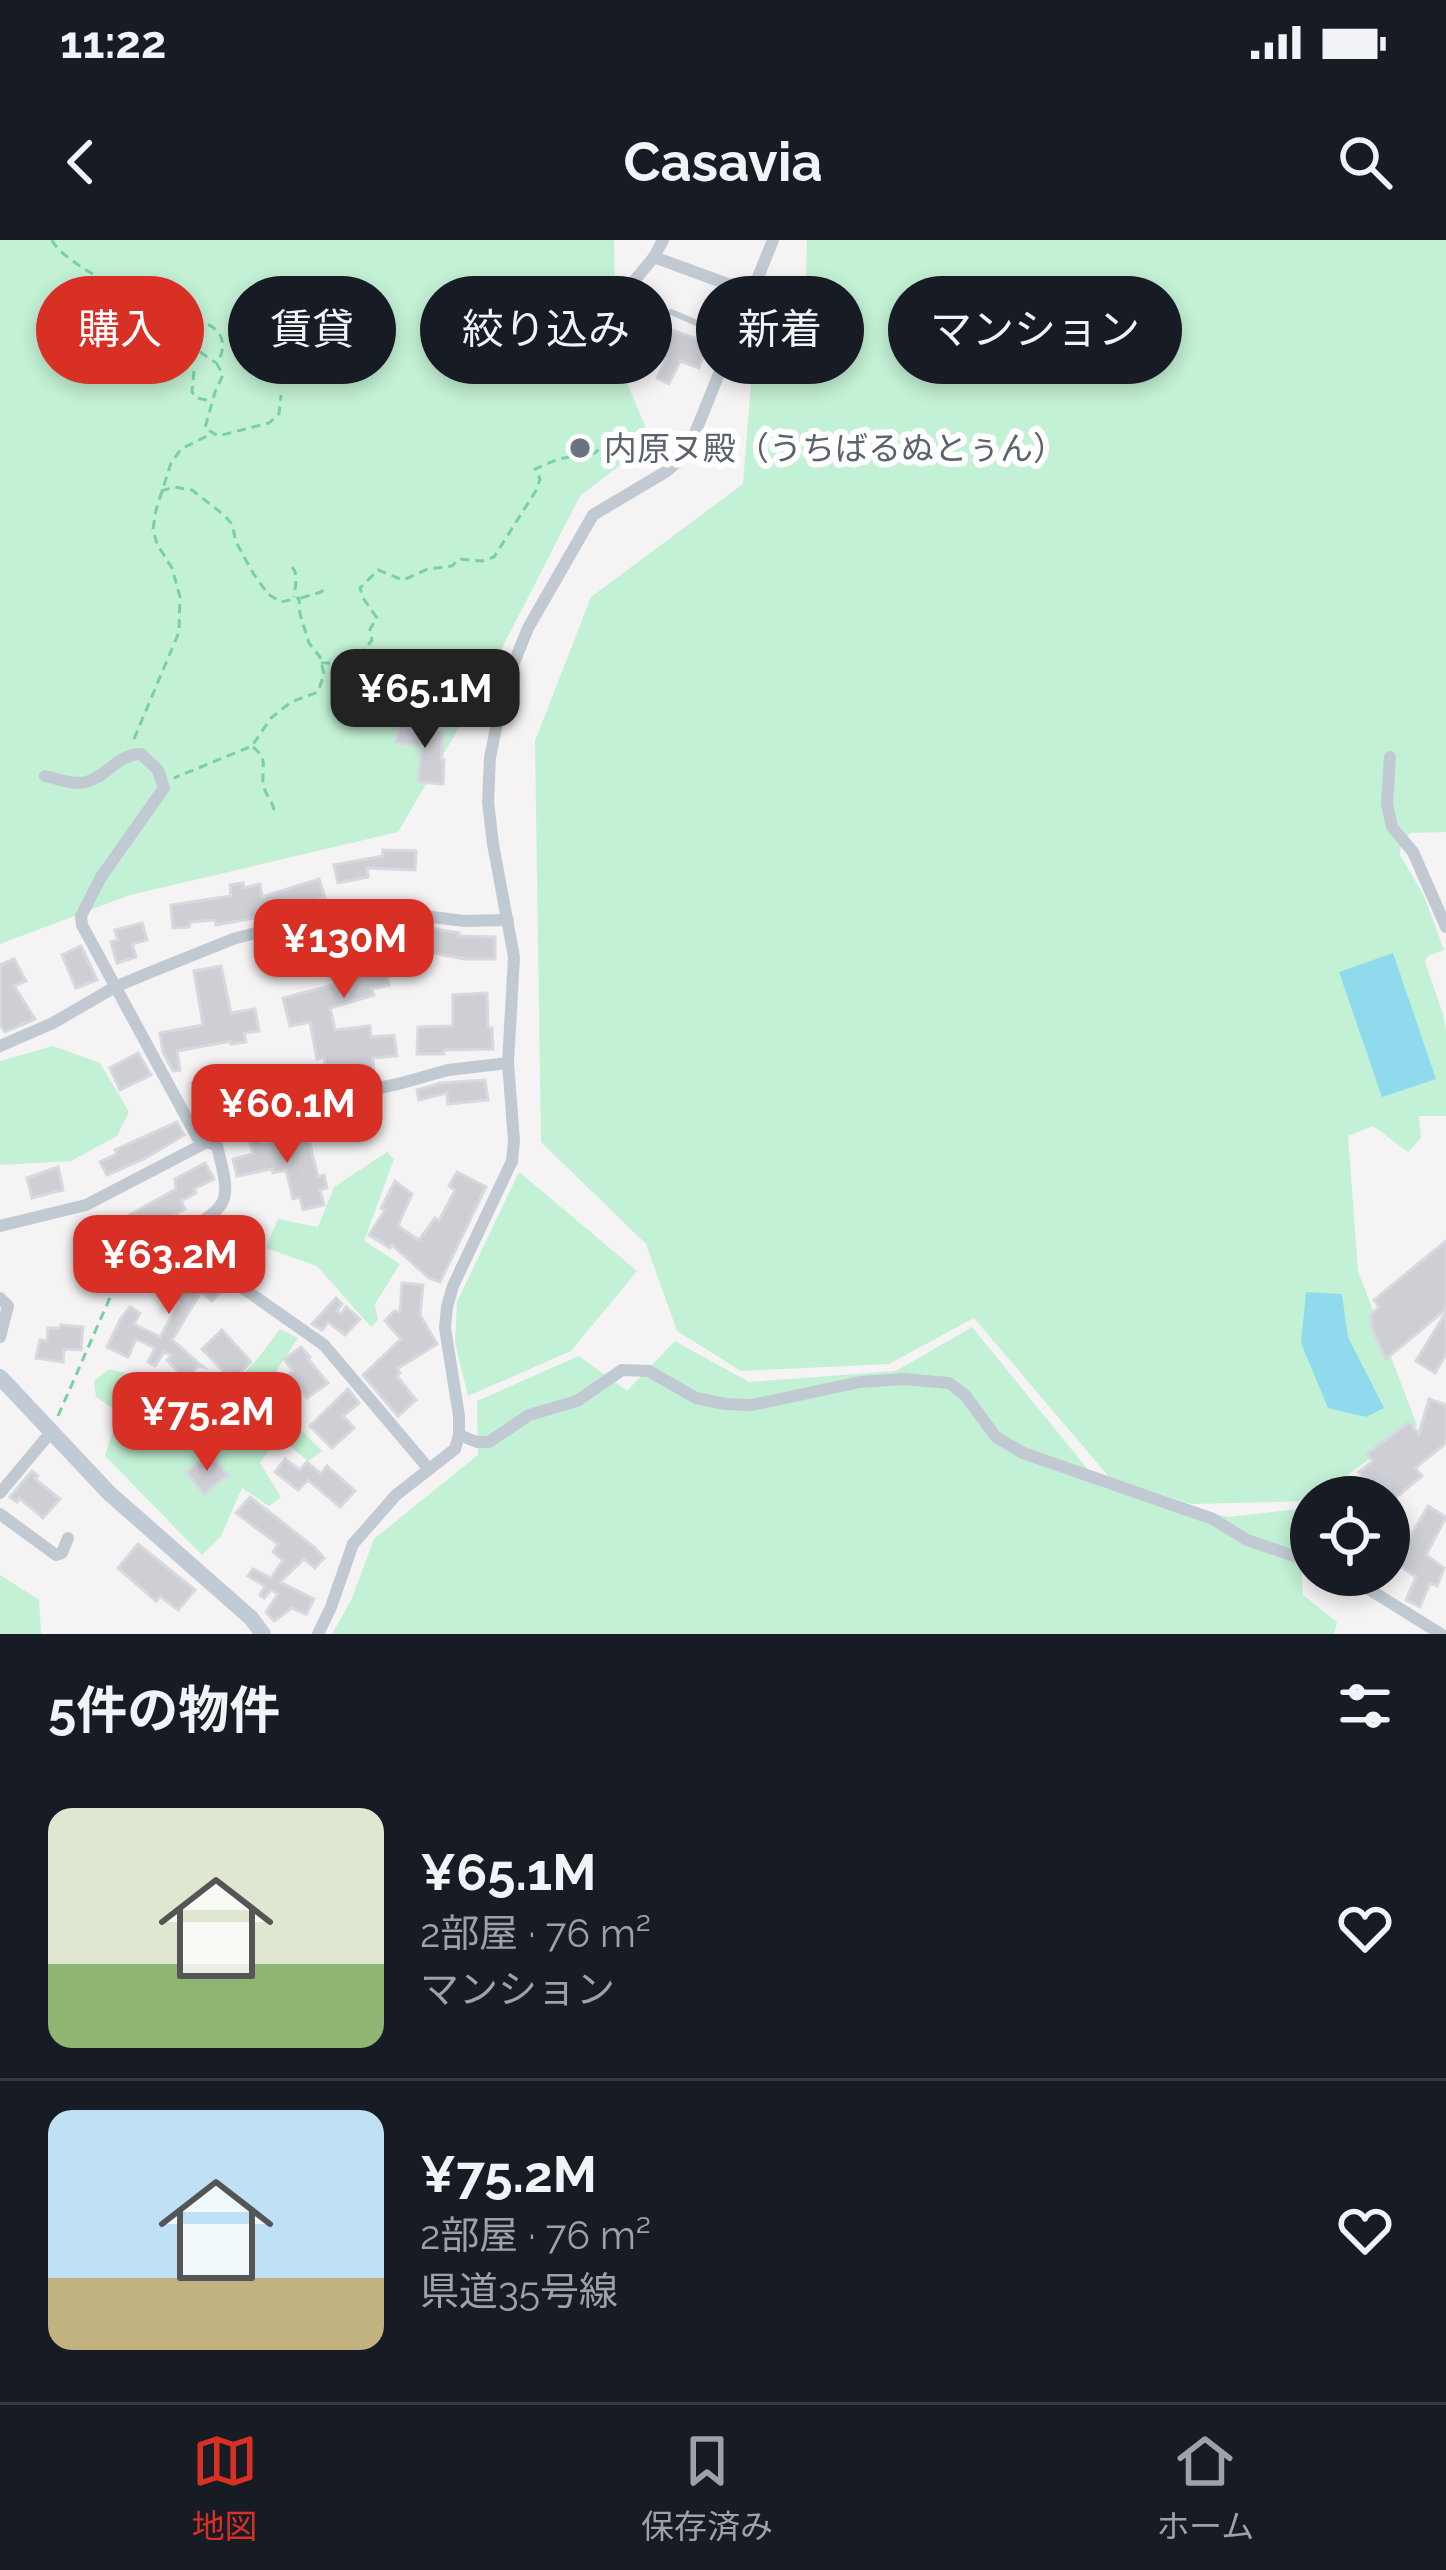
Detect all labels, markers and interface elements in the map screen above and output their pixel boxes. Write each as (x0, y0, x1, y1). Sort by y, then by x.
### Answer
text: 11:22 (60, 16, 166, 69)
icon: back (48, 129, 114, 195)
icon: search (1332, 129, 1398, 195)
text: Casavia (623, 130, 823, 194)
chip: 購入 (36, 276, 204, 384)
chip: 賃貸 (228, 276, 396, 384)
chip: 絞り込み (420, 276, 672, 384)
chip: 新着 (696, 276, 864, 384)
chip: マンション (888, 276, 1182, 384)
place label: 内原ヌ殿（うちばるぬとぅん） (604, 429, 1066, 468)
marker: 内原ヌ殿（うちばるぬとぅん） (567, 435, 593, 461)
pin: ¥65.1M (327, 649, 523, 751)
text: ¥65.1M (358, 665, 492, 711)
pin: ¥130M (260, 899, 428, 1001)
text: ¥130M (281, 915, 407, 961)
pin: ¥60.1M (189, 1064, 385, 1166)
text: ¥60.1M (218, 1080, 356, 1126)
pin: ¥63.2M (71, 1215, 267, 1317)
text: ¥63.2M (100, 1231, 238, 1277)
pin: ¥75.2M (109, 1372, 305, 1474)
text: ¥75.2M (139, 1388, 275, 1434)
map controls (1290, 1476, 1410, 1596)
button: locate (1290, 1476, 1410, 1596)
icon: filters (1332, 1673, 1398, 1739)
text: 5件の物件 (48, 1680, 280, 1740)
text: ¥65.1M (420, 1842, 596, 1902)
icon: home (144, 1856, 288, 2000)
icon: heart (1332, 1895, 1398, 1961)
text: 2部屋 · 76 m² (420, 1910, 651, 1956)
text: マンション (420, 1966, 615, 2012)
text: ¥75.2M (420, 2144, 597, 2204)
icon: home (144, 2158, 288, 2302)
icon: heart (1332, 2197, 1398, 2263)
text: 2部屋 · 76 m² (420, 2212, 651, 2258)
text: 県道35号線 (420, 2268, 618, 2314)
tab: 地図 (192, 2428, 258, 2548)
tab: 保存済み (641, 2428, 773, 2548)
tab: ホーム (1156, 2428, 1254, 2548)

